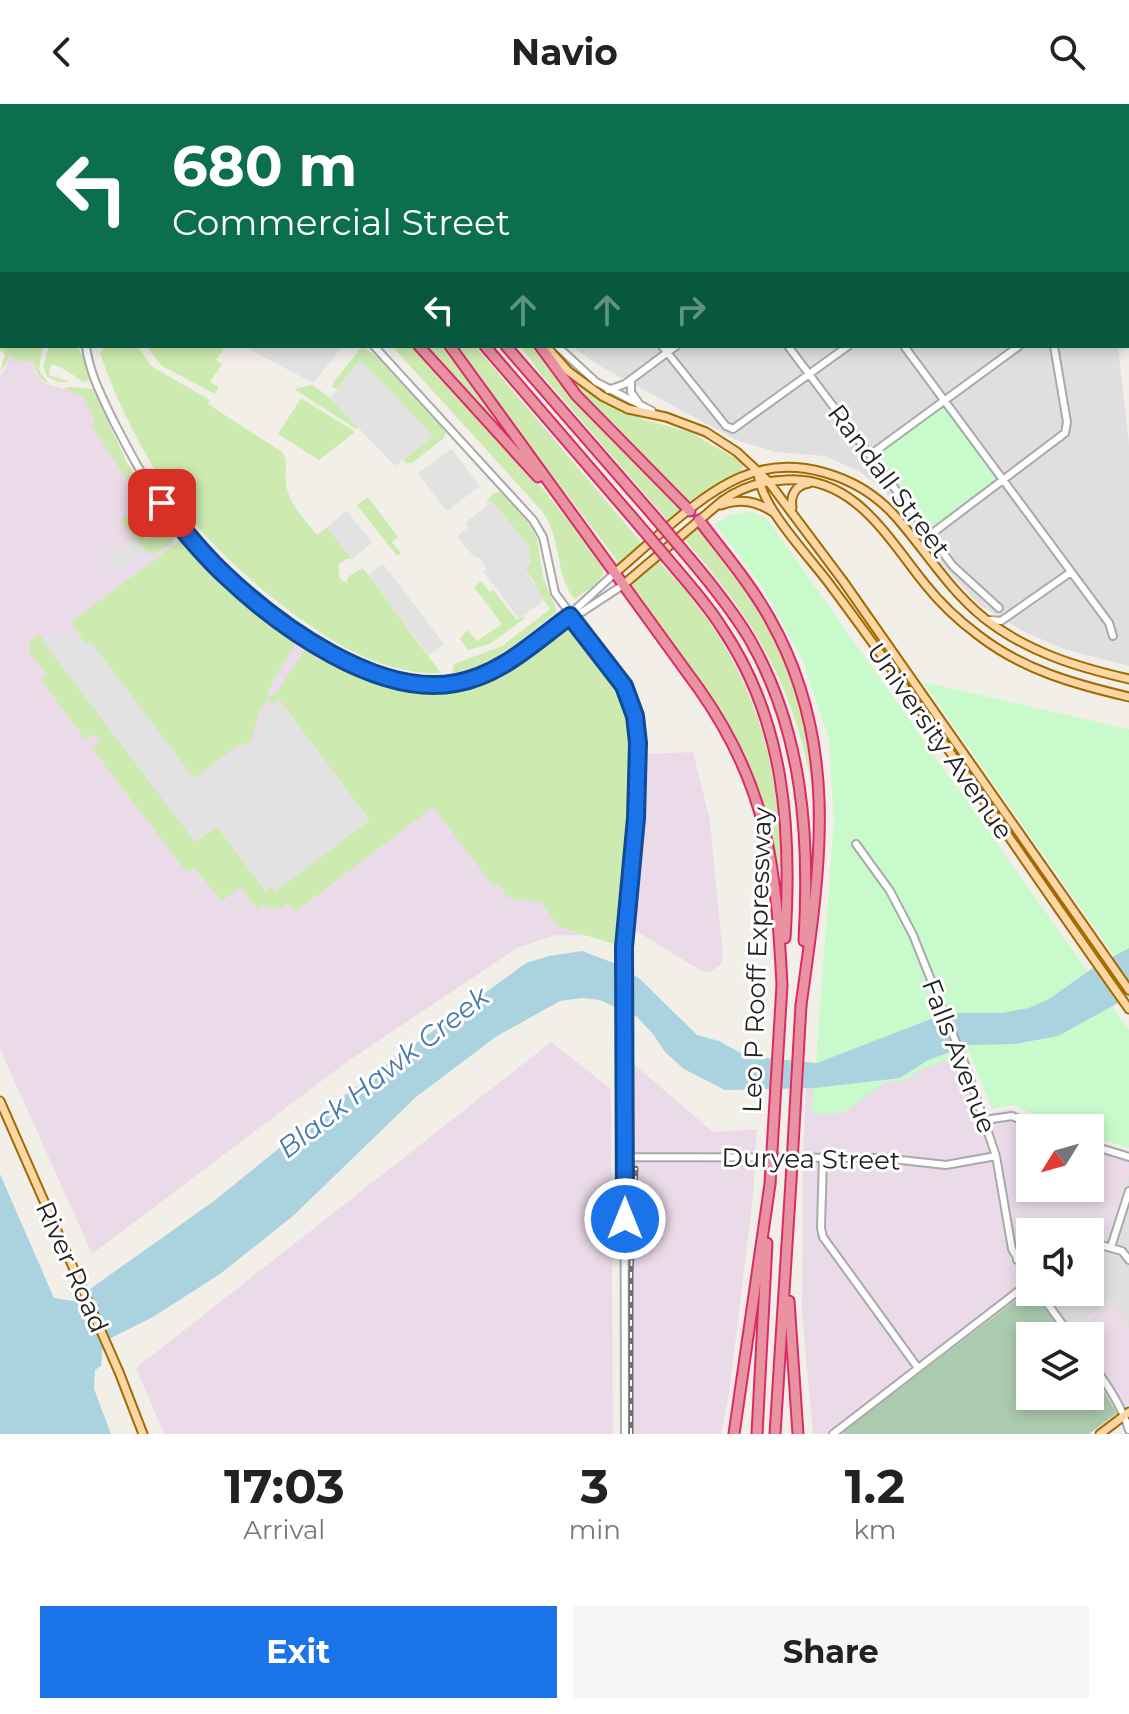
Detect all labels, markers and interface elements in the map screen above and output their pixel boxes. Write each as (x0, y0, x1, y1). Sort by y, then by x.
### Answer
icon: back (40, 30, 84, 74)
text: Navio (511, 30, 618, 74)
icon: search (1045, 30, 1089, 74)
text: 680 m (172, 132, 357, 200)
icon: left (40, 136, 144, 240)
text: Commercial Street (172, 200, 510, 244)
icon: left (417, 288, 461, 332)
icon: ahead (501, 288, 545, 332)
icon: ahead (585, 288, 629, 332)
icon: right (669, 288, 713, 332)
street label: Randall Street (821, 398, 957, 564)
pin (128, 469, 196, 537)
icon: arrive (140, 481, 184, 525)
street label: University Avenue (860, 636, 1020, 846)
street label: Leo P Rooff Expressway (736, 806, 778, 1113)
street label: Falls Avenue (915, 974, 1003, 1138)
water label: Black Hawk Creek (271, 978, 497, 1165)
north arrow (1016, 1114, 1104, 1202)
map controls (1016, 1114, 1104, 1410)
street label: Duryea Street (721, 1141, 901, 1177)
position arrow (583, 1177, 667, 1261)
street label: River Road (29, 1196, 115, 1338)
button: sound (1016, 1218, 1104, 1306)
button: layers (1016, 1322, 1104, 1410)
text: 17:03 (224, 1457, 345, 1515)
text: 3 (581, 1457, 609, 1515)
text: 1.2 (845, 1457, 905, 1515)
text: Arrival (243, 1514, 325, 1546)
text: min (569, 1514, 621, 1546)
text: km (853, 1514, 896, 1546)
button: Exit (40, 1606, 557, 1698)
button: Share (573, 1606, 1089, 1698)

